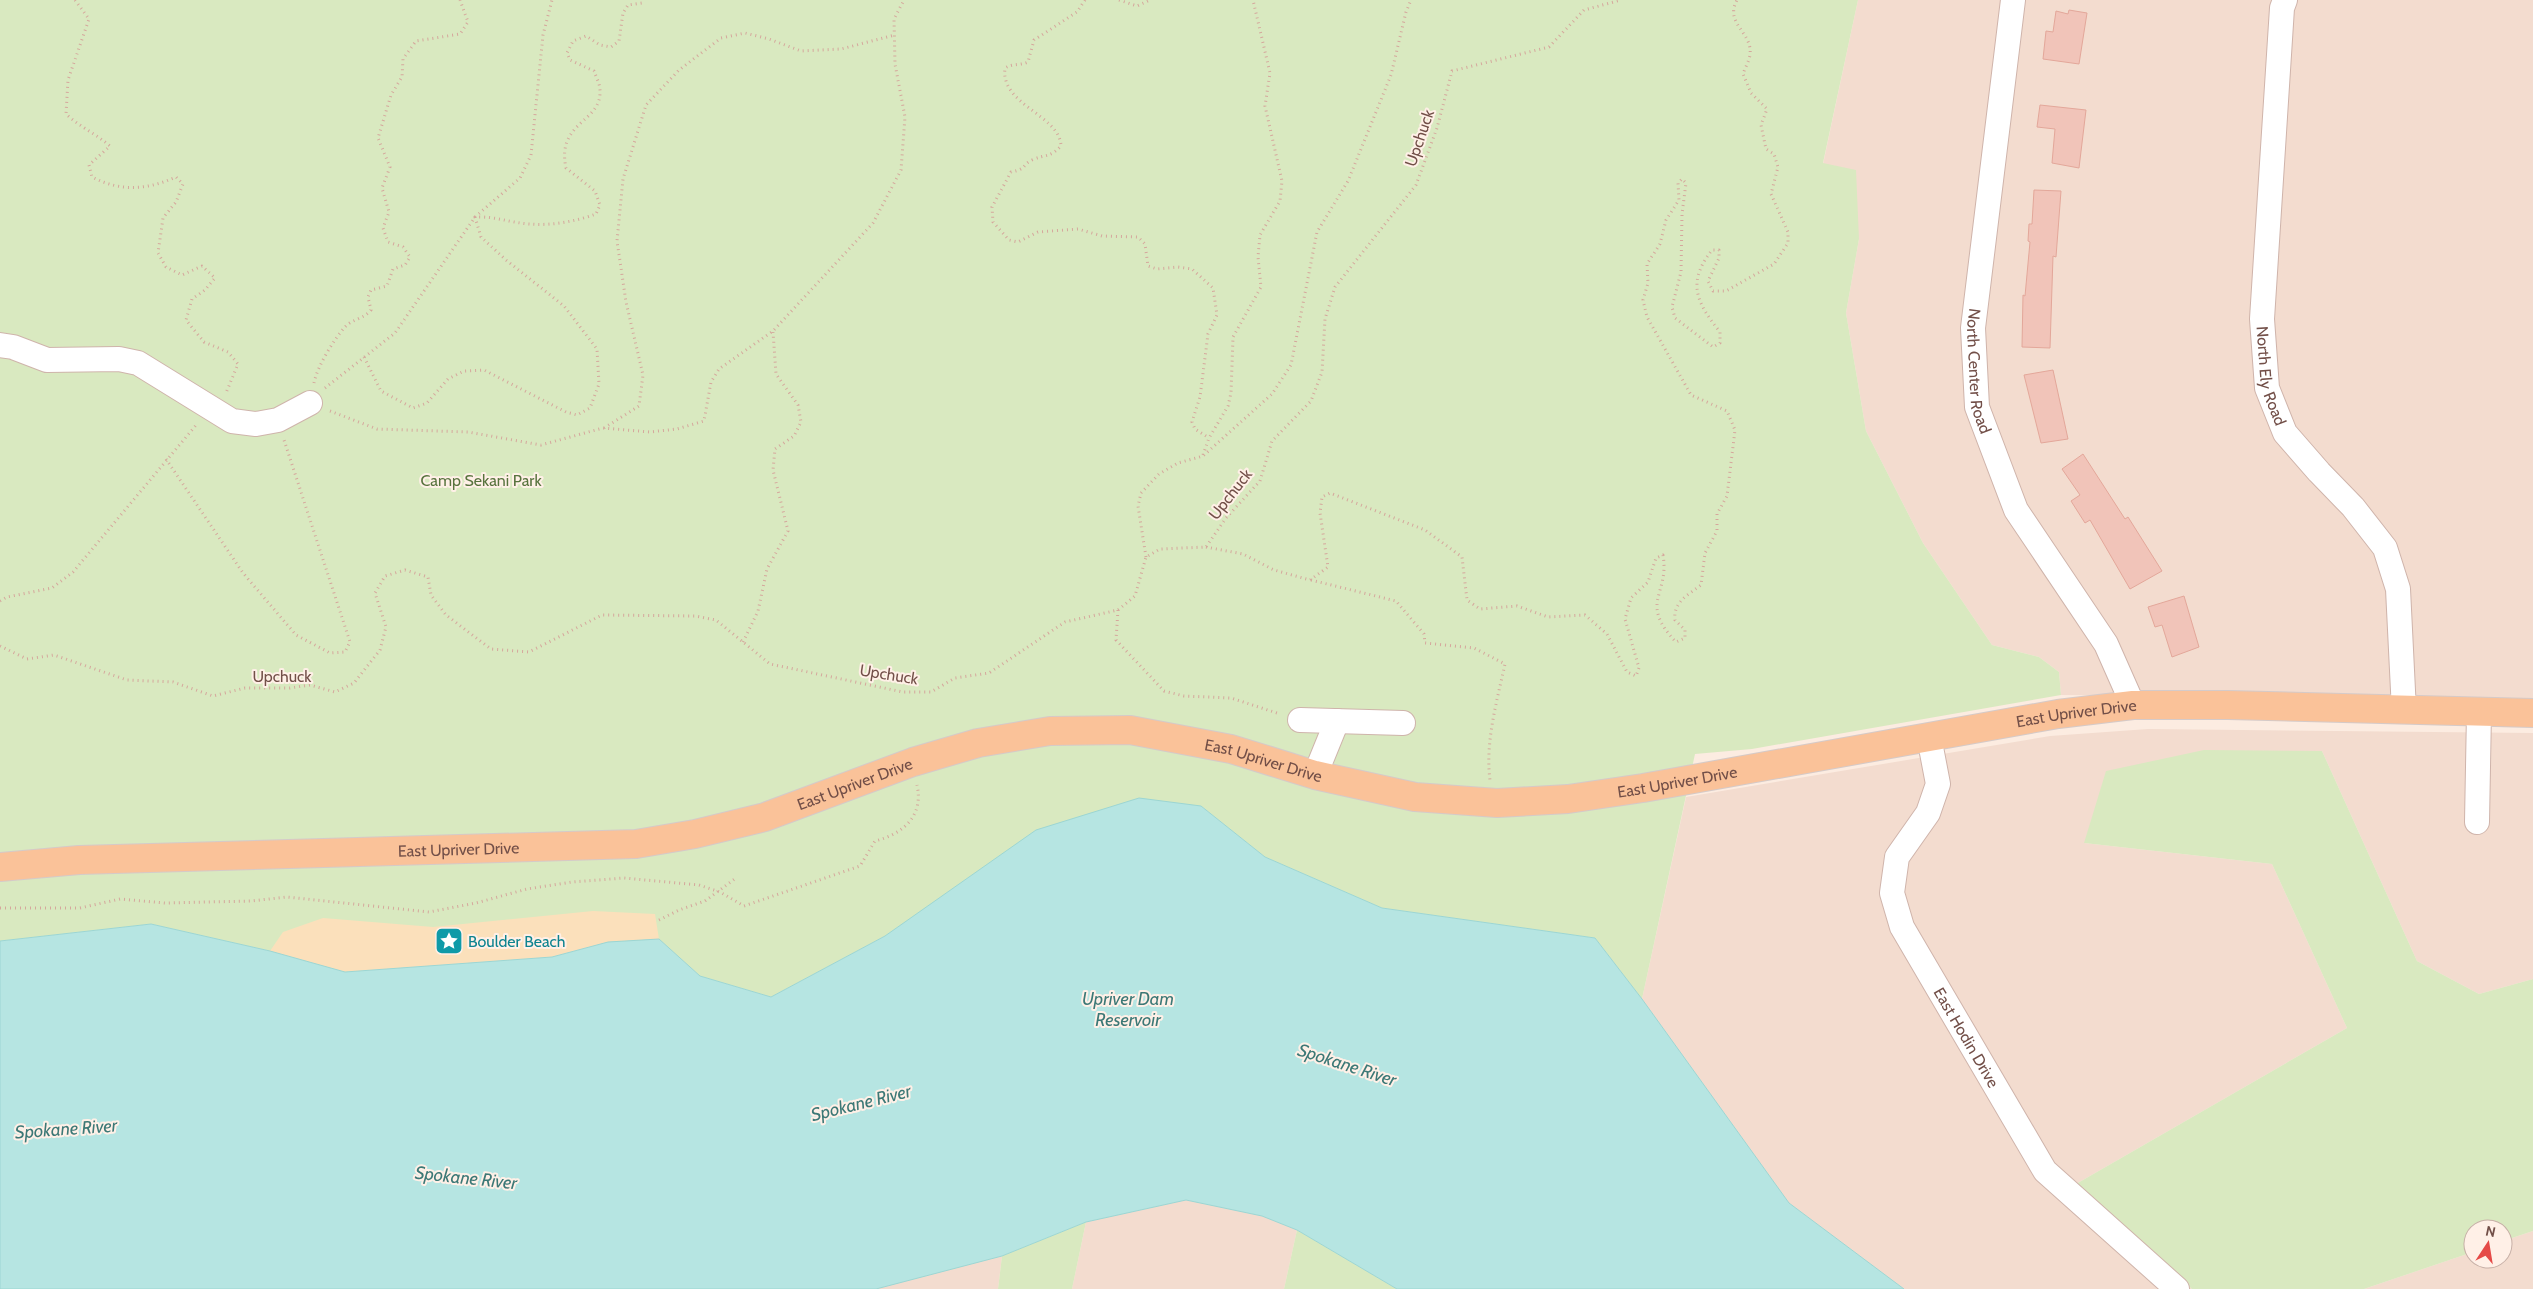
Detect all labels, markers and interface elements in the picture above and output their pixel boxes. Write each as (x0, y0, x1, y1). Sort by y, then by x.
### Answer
street label: Upchuck (1401, 106, 1438, 169)
street label: North Center Road (1963, 307, 1995, 436)
street label: North Ely Road (2253, 325, 2290, 428)
street label: Upchuck (1205, 465, 1257, 523)
park label: Camp Sekani Park (420, 471, 542, 490)
street label: Upchuck (858, 660, 920, 689)
street label: Upchuck (253, 667, 312, 686)
street label: East Upriver Drive (2015, 696, 2138, 731)
street label: East Upriver Drive (1203, 735, 1324, 786)
street label: East Upriver Drive (795, 754, 915, 814)
street label: East Upriver Drive (1616, 762, 1739, 802)
street label: East Upriver Drive (398, 838, 520, 861)
place icon: Boulder Beach (434, 926, 464, 956)
place label: Boulder Beach (468, 932, 566, 951)
street label: East Hodin Drive (1929, 984, 2003, 1091)
water label: Upriver Dam Reservoir (1082, 988, 1174, 1031)
water label: Spokane River (1295, 1039, 1400, 1092)
water label: Spokane River (809, 1080, 915, 1126)
water label: Spokane River (14, 1114, 119, 1144)
water label: Spokane River (414, 1162, 519, 1194)
north arrow (2463, 1219, 2513, 1269)
text: N (2484, 1221, 2497, 1241)

